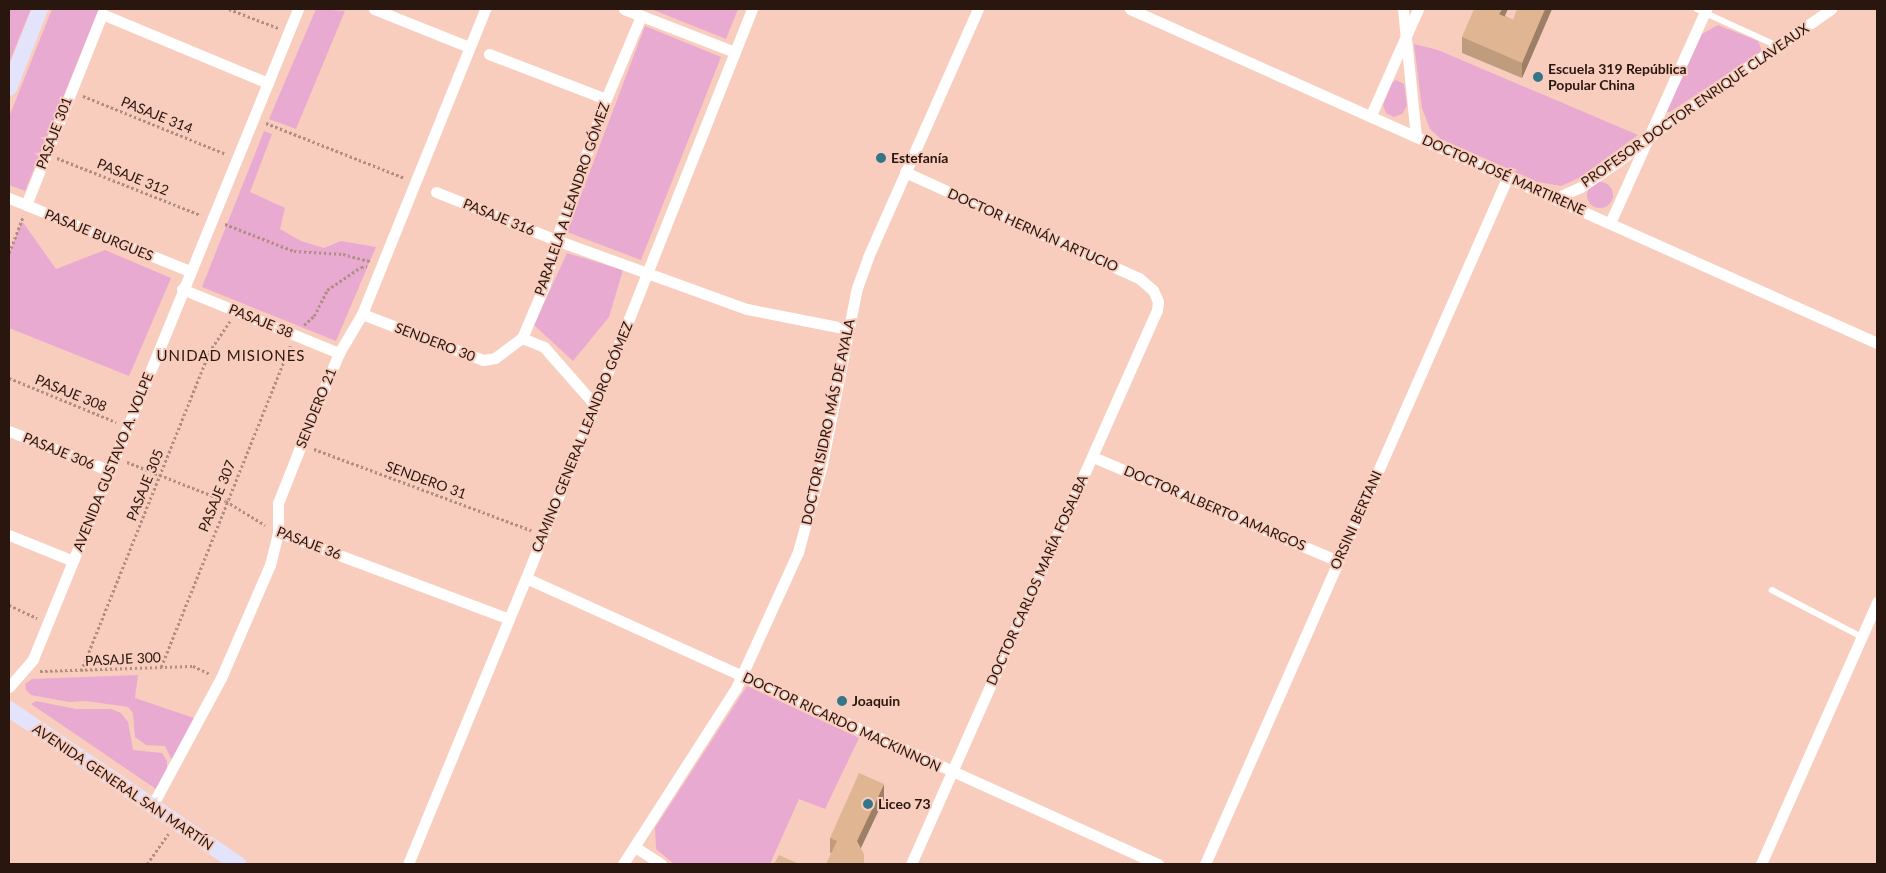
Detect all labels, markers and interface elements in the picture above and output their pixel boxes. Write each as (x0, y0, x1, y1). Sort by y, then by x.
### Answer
street label: PROFESOR DOCTOR ENRIQUE CLAVEAUX (1578, 20, 1812, 190)
place label: Escuela 319 República Popular China (1548, 61, 1687, 94)
marker: Escuela 319 República Popular China (1532, 71, 1544, 83)
street label: PASAJE 314 (119, 93, 195, 137)
street label: PASAJE 301 (33, 95, 75, 171)
street label: PARALELA A LEANDRO GÓMEZ (531, 100, 613, 298)
street label: DOCTOR JOSÉ MARTIRENE (1419, 131, 1589, 219)
place label: Estefanía (891, 150, 948, 166)
marker: Estefanía (875, 152, 887, 164)
street label: PASAJE 312 (95, 155, 171, 199)
street label: DOCTOR HERNÁN ARTUCIO (945, 185, 1121, 275)
street label: PASAJE 316 (461, 195, 537, 239)
street label: PASAJE BURGUES (42, 206, 156, 264)
street label: PASAJE 38 (226, 300, 296, 342)
street label: DOCTOR ISIDRO MÁS DE AYALA (798, 317, 858, 527)
street label: SENDERO 30 (392, 319, 478, 365)
street label: CAMINO GENERAL LEANDRO GÓMEZ (528, 319, 636, 555)
district label: UNIDAD MISIONES (155, 347, 307, 365)
street label: SENDERO 21 (292, 366, 340, 450)
street label: AVENIDA GUSTAVO A. VOLPE (69, 369, 157, 555)
street label: PASAJE 308 (33, 371, 109, 415)
street label: PASAJE 306 (21, 429, 97, 473)
street label: PASAJE 305 (123, 447, 167, 523)
street label: PASAJE 307 (195, 458, 239, 534)
street label: SENDERO 31 (383, 458, 469, 502)
street label: DOCTOR ALBERTO AMARGOS (1121, 462, 1309, 554)
street label: ORSINI BERTANI (1327, 468, 1385, 572)
street label: DOCTOR CARLOS MARÍA FOSALBA (983, 472, 1091, 688)
street label: PASAJE 36 (274, 523, 344, 563)
street label: PASAJE 300 (85, 649, 161, 669)
street label: DOCTOR RICARDO MACKINNON (740, 669, 944, 775)
place label: Joaquin (852, 693, 900, 709)
marker: Joaquin (836, 695, 848, 707)
street label: AVENIDA GENERAL SAN MARTÍN (29, 720, 217, 854)
place label: Liceo 73 (878, 796, 931, 812)
marker: Liceo 73 (862, 798, 874, 810)

